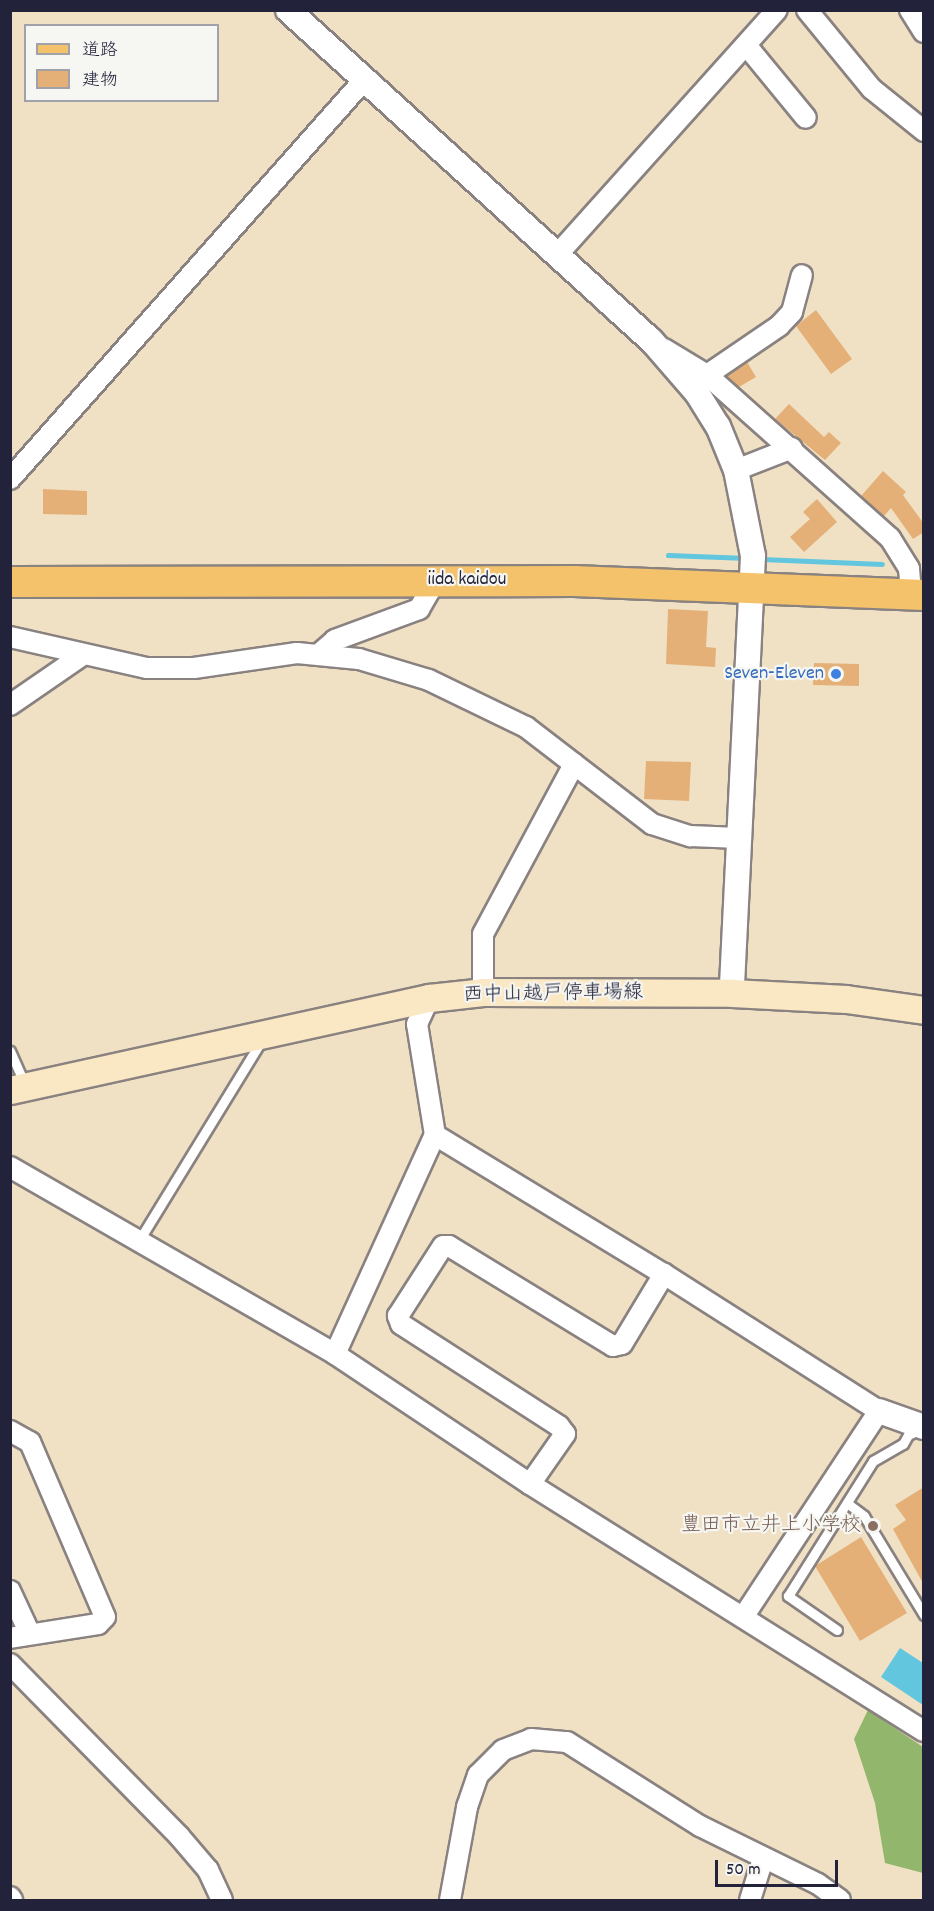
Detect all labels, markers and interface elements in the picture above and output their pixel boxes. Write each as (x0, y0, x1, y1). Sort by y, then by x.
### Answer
legend (24, 24, 219, 102)
text: 道路 (82, 39, 118, 64)
text: 建物 (82, 69, 118, 94)
street label: iida kaidou (428, 568, 506, 592)
place label: Seven-Eleven (724, 662, 824, 686)
marker: Seven-Eleven (829, 667, 843, 681)
street label: 西中山越戸停車場線 (463, 981, 643, 1009)
place label: 豊田市立井上小学校 (681, 1514, 861, 1538)
marker: 豊田市立井上小学校 (866, 1519, 880, 1533)
scale bar (718, 1848, 841, 1886)
text: 50 m (726, 1858, 761, 1883)

